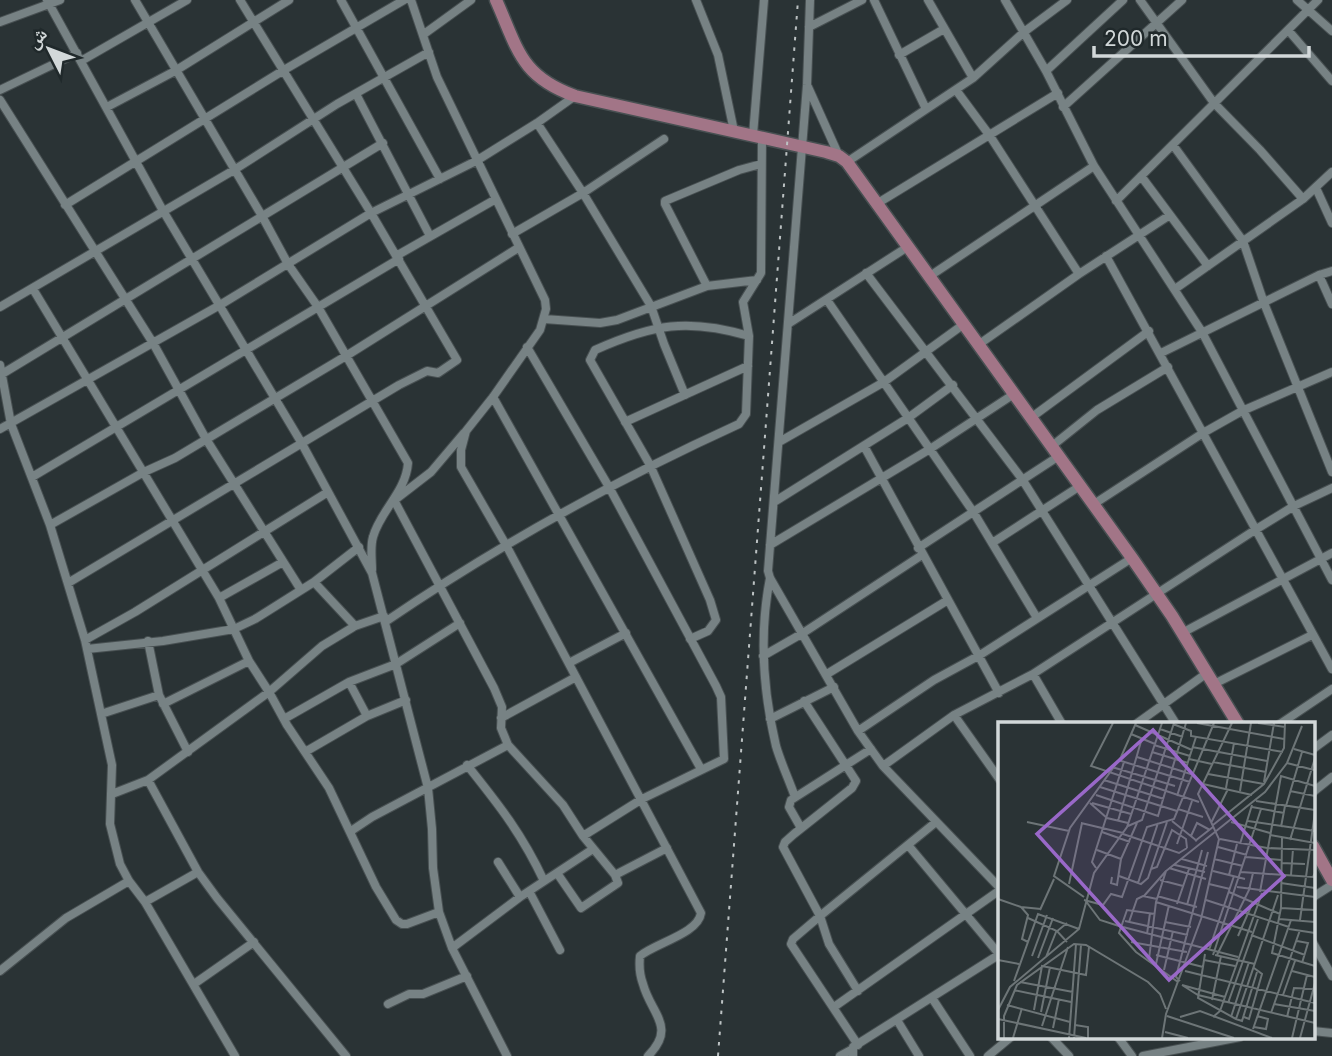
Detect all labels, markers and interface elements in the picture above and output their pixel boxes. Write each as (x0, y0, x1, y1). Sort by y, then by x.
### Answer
north arrow (14, 14, 84, 84)
scale bar (1094, 14, 1309, 58)
text: ش (21, 23, 52, 53)
text: 200 m (1104, 26, 1168, 51)
inset map (998, 722, 1314, 1038)

